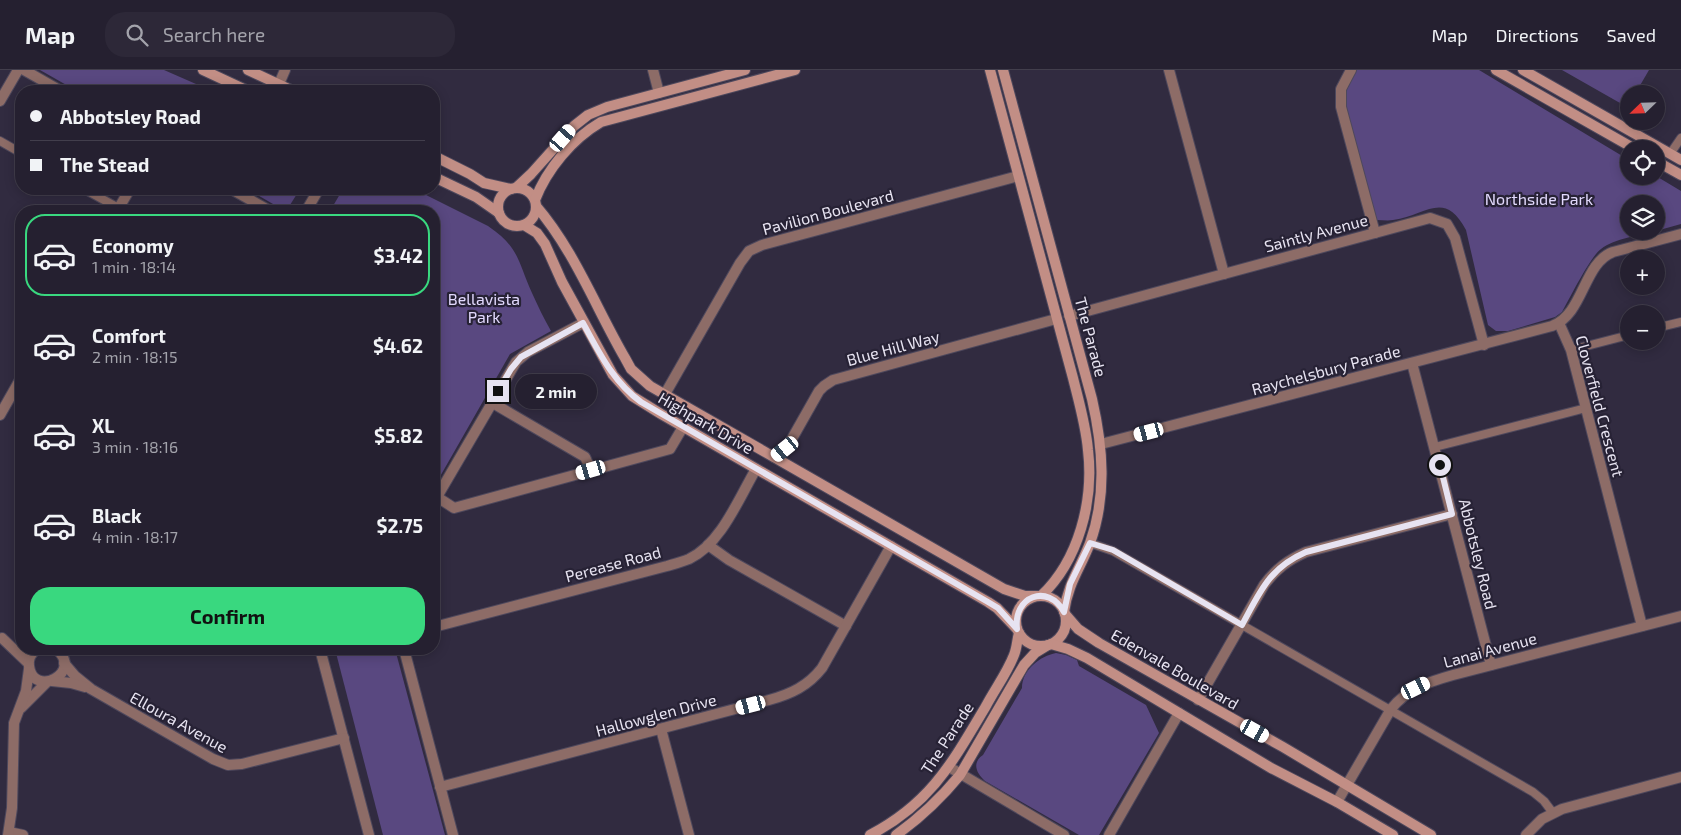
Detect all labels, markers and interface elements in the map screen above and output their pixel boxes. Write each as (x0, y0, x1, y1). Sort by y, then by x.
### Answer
search box (105, 12, 455, 57)
text: Map (25, 20, 75, 49)
icon: search (123, 21, 151, 49)
text: Search here (163, 23, 265, 46)
text: Map (1431, 24, 1468, 46)
text: Directions (1496, 24, 1579, 46)
text: Saved (1607, 24, 1656, 46)
north arrow (1620, 85, 1665, 130)
map controls (1620, 85, 1665, 350)
text: Abbotsley Road (60, 105, 201, 128)
car (547, 122, 578, 154)
button: locate (1620, 140, 1665, 185)
text: The Stead (60, 153, 149, 176)
street label: Pavilion Boulevard (760, 185, 896, 238)
park label: Northside Park (1485, 189, 1593, 208)
button: layers (1620, 195, 1665, 240)
street label: Saintly Avenue (1262, 210, 1370, 255)
icon: car (32, 233, 77, 278)
text: Economy (92, 234, 174, 257)
text: $3.42 (374, 244, 423, 267)
button: + (1620, 250, 1665, 295)
text: 1 min · 18:14 (92, 257, 176, 276)
park label: Bellavista Park (448, 289, 520, 326)
street label: The Parade (1072, 295, 1111, 379)
button: − (1620, 305, 1665, 350)
icon: car (32, 323, 77, 368)
text: Comfort (92, 324, 166, 347)
street label: Blue Hill Way (844, 326, 942, 369)
street label: Cloverfield Crescent (1572, 333, 1629, 479)
text: $4.62 (373, 334, 423, 357)
street label: Raychelsbury Parade (1249, 341, 1402, 399)
text: 2 min · 18:15 (92, 347, 178, 366)
callout: 2 min (516, 374, 598, 408)
route end (487, 380, 509, 402)
text: 2 min (536, 382, 576, 401)
street label: Highpark Drive (655, 388, 757, 458)
icon: car (32, 413, 77, 458)
text: XL (92, 414, 114, 437)
car (1132, 421, 1165, 443)
text: $5.82 (374, 424, 423, 447)
car (768, 434, 801, 464)
text: 3 min · 18:16 (92, 437, 178, 456)
route start (1429, 454, 1451, 476)
car (574, 459, 607, 481)
street label: Abbotsley Road (1456, 497, 1501, 611)
icon: car (32, 503, 77, 548)
text: Black (92, 504, 142, 527)
text: $2.75 (376, 514, 423, 537)
text: 4 min · 18:17 (92, 527, 178, 546)
street label: Perease Road (563, 542, 663, 585)
button: Confirm (30, 587, 425, 645)
street label: Edenvale Boulevard (1108, 624, 1242, 713)
street label: Lanai Avenue (1441, 628, 1539, 671)
car (1399, 675, 1432, 701)
street label: Elloura Avenue (127, 687, 231, 756)
street label: Hallowglen Drive (593, 689, 718, 740)
car (734, 694, 767, 716)
street label: The Parade (916, 698, 977, 777)
car (1238, 717, 1271, 745)

